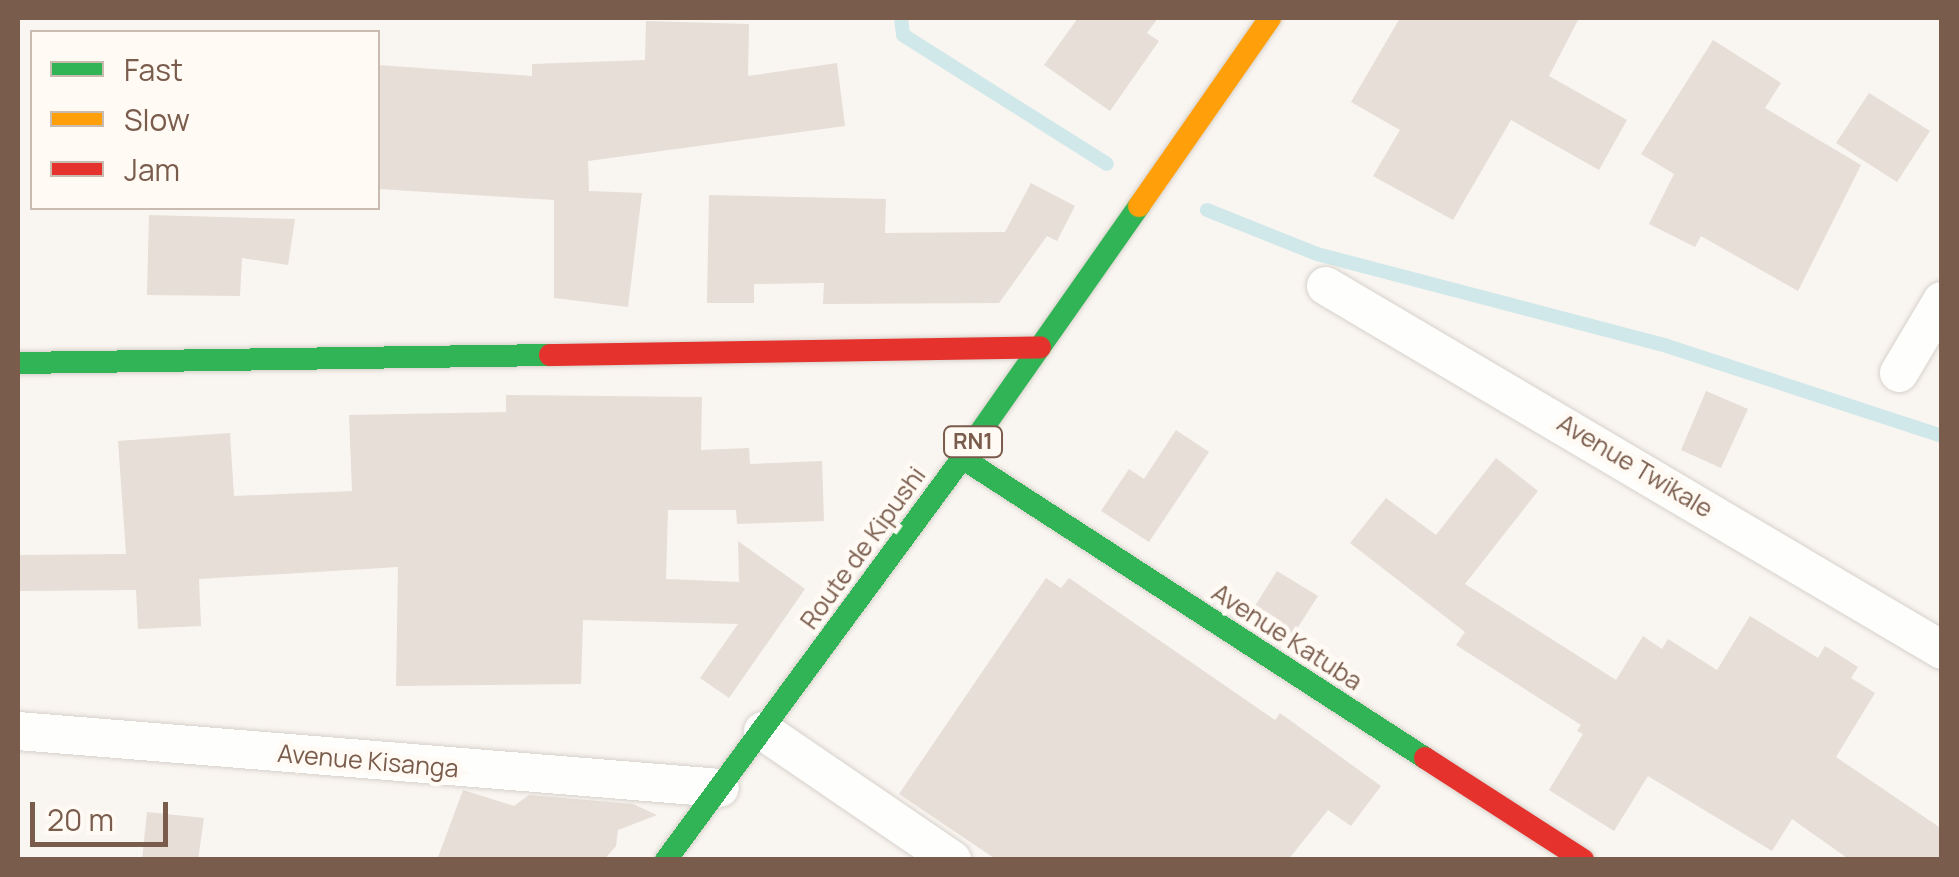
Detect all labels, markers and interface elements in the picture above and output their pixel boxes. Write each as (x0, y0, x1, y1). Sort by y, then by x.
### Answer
legend (30, 30, 380, 210)
text: Fast (124, 49, 183, 90)
text: Slow (124, 99, 190, 140)
text: Jam (124, 149, 180, 190)
street label: Avenue Twikale (1552, 408, 1718, 524)
road number: RN1 (943, 425, 1003, 459)
street label: Route de Kipushi (794, 461, 932, 635)
street label: Avenue Katuba (1206, 577, 1368, 697)
street label: Avenue Kisanga (276, 738, 460, 784)
scale bar (35, 782, 172, 844)
text: 20 m (47, 799, 114, 840)

